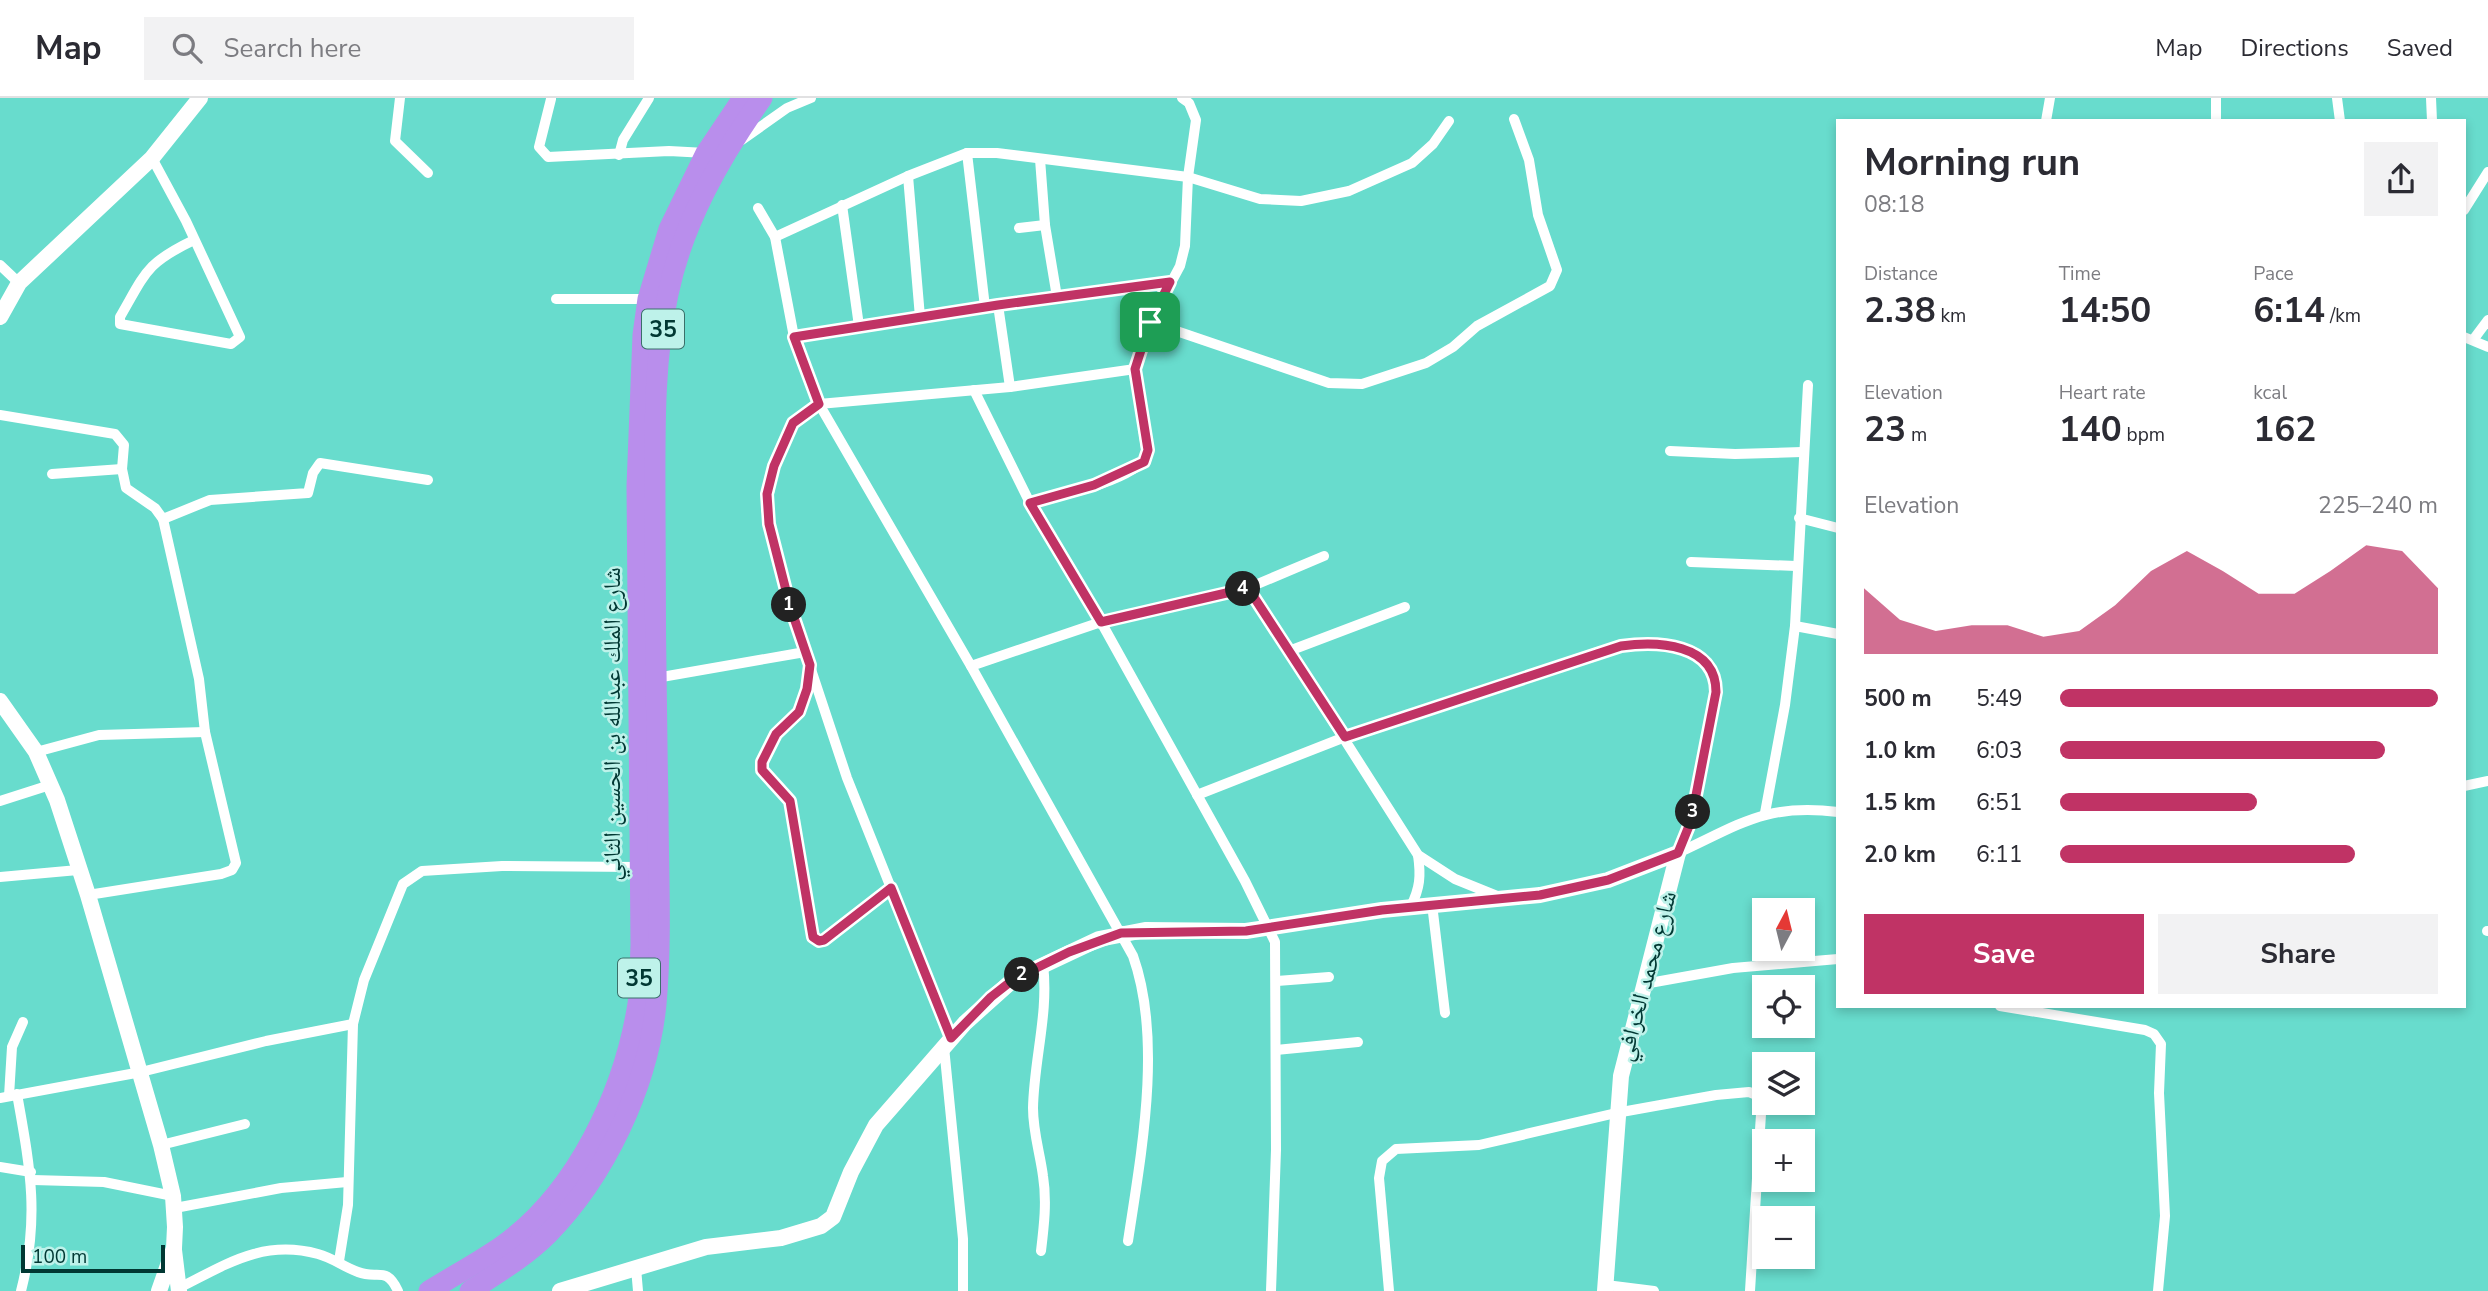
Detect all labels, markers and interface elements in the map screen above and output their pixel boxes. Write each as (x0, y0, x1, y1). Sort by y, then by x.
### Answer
search box (144, 17, 634, 80)
text: Map (35, 26, 102, 71)
icon: search (168, 29, 206, 67)
text: Search here (224, 31, 361, 66)
text: Map (2155, 32, 2202, 64)
text: Directions (2240, 32, 2349, 64)
text: Saved (2387, 32, 2453, 64)
text: Morning run (1864, 137, 2080, 188)
button: share (2364, 142, 2438, 216)
text: 08:18 (1864, 189, 1924, 220)
text: Distance (1864, 261, 1938, 287)
text: Time (2059, 261, 2101, 287)
text: Pace (2253, 261, 2294, 287)
text: 2.38 (1864, 287, 1936, 334)
text: 14:50 (2059, 287, 2151, 334)
text: 6:14 (2253, 287, 2325, 334)
pin (1120, 292, 1180, 352)
icon: arrive (1131, 303, 1169, 341)
text: km (1936, 303, 1966, 329)
text: /km (2325, 303, 2361, 329)
road number: 35 (642, 310, 684, 348)
text: Elevation (1864, 380, 1943, 406)
text: Heart rate (2059, 380, 2146, 406)
text: kcal (2253, 380, 2287, 406)
text: 23 (1864, 406, 1906, 453)
text: 140 (2059, 406, 2122, 453)
text: 162 (2253, 406, 2316, 453)
text: m (1906, 422, 1927, 448)
text: bpm (2122, 422, 2165, 448)
text: Elevation (1864, 490, 1959, 521)
text: 225–240 m (2318, 490, 2438, 521)
street label: شارع الملك عبدالله بن الحسين الثاني (596, 567, 631, 881)
pin: 4 (1226, 572, 1260, 606)
text: 4 (1237, 575, 1248, 601)
pin: 1 (772, 588, 806, 622)
text: 1 (783, 591, 794, 617)
text: 500 m (1864, 683, 1932, 714)
text: 5:49 (1976, 683, 2023, 714)
text: 1.0 km (1864, 735, 1936, 766)
text: 6:03 (1976, 735, 2023, 766)
text: 1.5 km (1864, 787, 1936, 818)
text: 6:51 (1976, 787, 2023, 818)
pin: 3 (1676, 794, 1710, 830)
text: 3 (1687, 798, 1698, 824)
text: 2.0 km (1864, 839, 1936, 870)
text: 6:11 (1976, 839, 2023, 870)
street label: شارع محمد الخرافي (1608, 887, 1687, 1065)
north arrow (1752, 898, 1815, 961)
map controls (1752, 898, 1815, 1269)
button: Save (1864, 914, 2144, 994)
button: Share (2158, 914, 2438, 994)
road number: 35 (618, 958, 660, 998)
pin: 2 (1004, 958, 1040, 992)
text: 2 (1016, 961, 1027, 987)
button: locate (1752, 975, 1815, 1038)
button: layers (1752, 1052, 1815, 1115)
button: + (1752, 1129, 1815, 1192)
button: − (1752, 1206, 1815, 1269)
scale bar (21, 1242, 164, 1274)
text: 100 m (32, 1244, 87, 1270)

